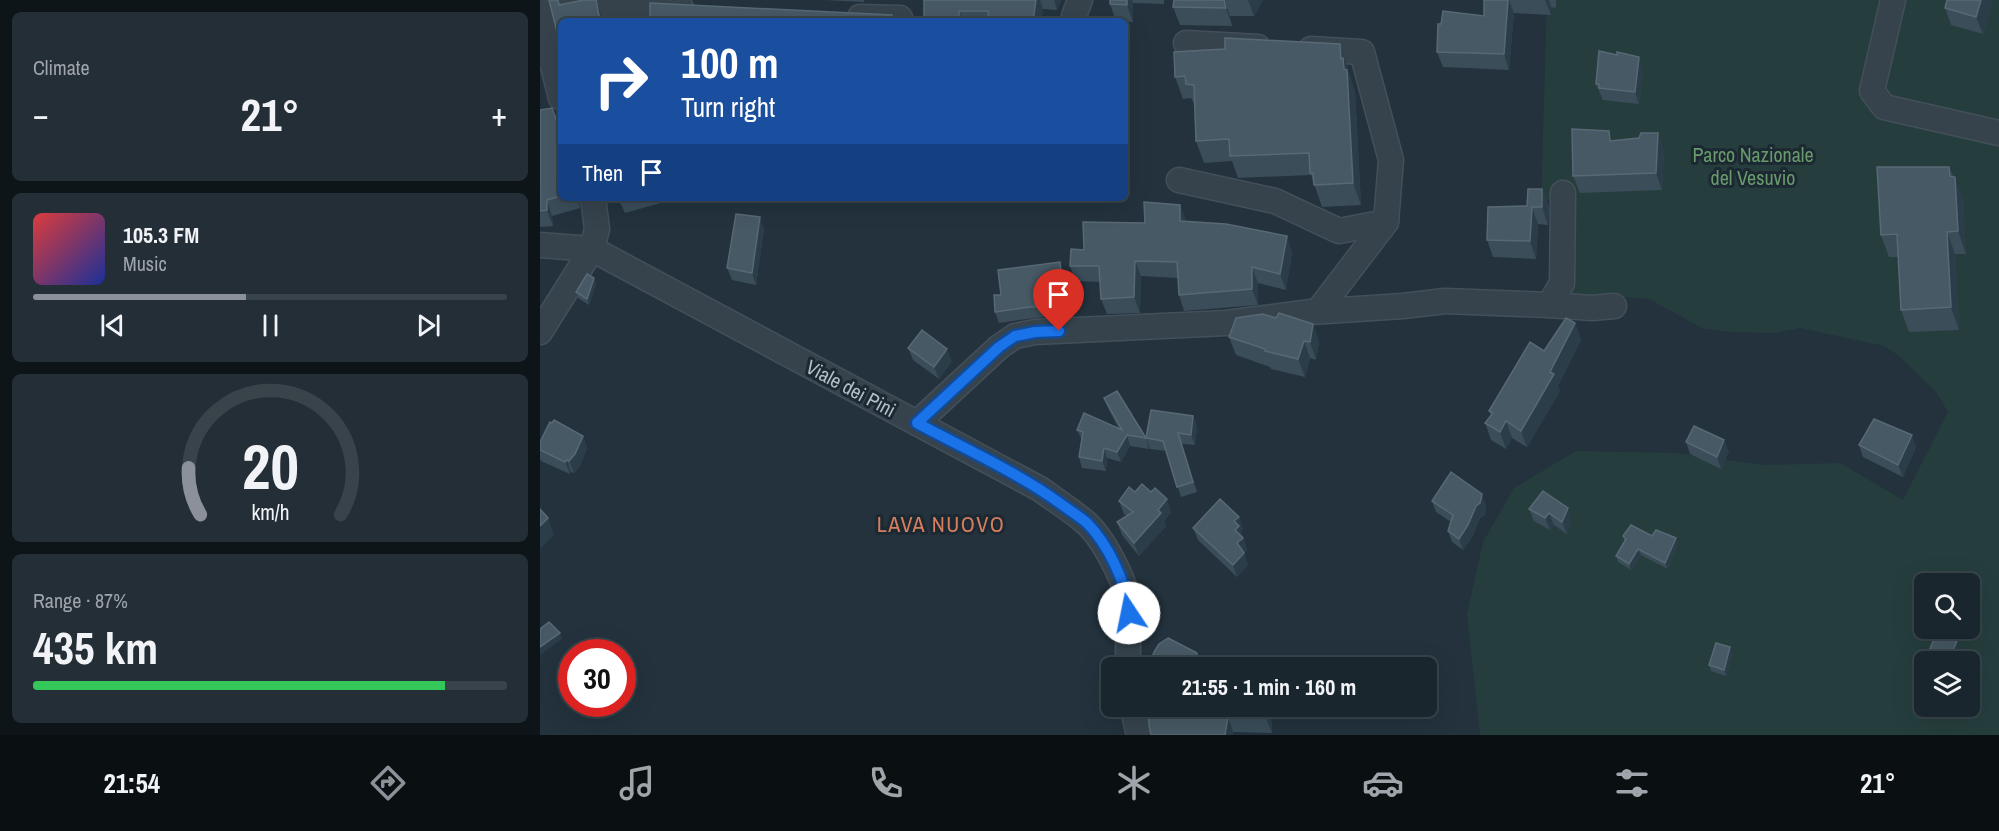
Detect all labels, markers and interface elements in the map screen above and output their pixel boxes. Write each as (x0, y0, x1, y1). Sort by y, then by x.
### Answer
text: 100 m (681, 35, 779, 91)
icon: right (582, 42, 660, 120)
text: Climate (33, 54, 90, 81)
text: 21° (240, 84, 300, 145)
text: Turn right (681, 89, 775, 125)
text: − (33, 92, 49, 136)
text: + (491, 92, 507, 136)
park label: Parco Nazionale del Vesuvio (1692, 141, 1814, 191)
icon: arrive (635, 156, 668, 189)
text: Then (582, 158, 623, 188)
text: 105.3 FM (123, 220, 199, 250)
text: Music (123, 250, 167, 277)
pin (1033, 269, 1084, 331)
icon: arrive (1042, 278, 1075, 311)
icon: previous (96, 309, 129, 342)
icon: pause (254, 309, 287, 342)
icon: next (412, 309, 445, 342)
street label: Viale dei Pini (801, 353, 901, 423)
text: 20 (242, 424, 298, 508)
text: km/h (251, 498, 289, 527)
district label: LAVA NUOVO (877, 509, 1005, 539)
map controls (1914, 573, 1980, 717)
button: search (1914, 573, 1980, 639)
position arrow (1097, 581, 1161, 645)
text: Range · 87% (33, 587, 128, 614)
text: 435 km (33, 617, 158, 678)
speed limit sign: 30 (558, 639, 636, 717)
button: layers (1914, 651, 1980, 717)
text: 21:55 · 1 min · 160 m (1182, 672, 1356, 702)
icon: directions (367, 762, 409, 804)
icon: music (616, 762, 658, 804)
icon: phone (865, 762, 907, 804)
icon: climate (1113, 762, 1155, 804)
icon: car (1362, 762, 1404, 804)
icon: filters (1611, 762, 1653, 804)
text: 21:54 (103, 765, 160, 801)
text: 21° (1860, 765, 1896, 801)

